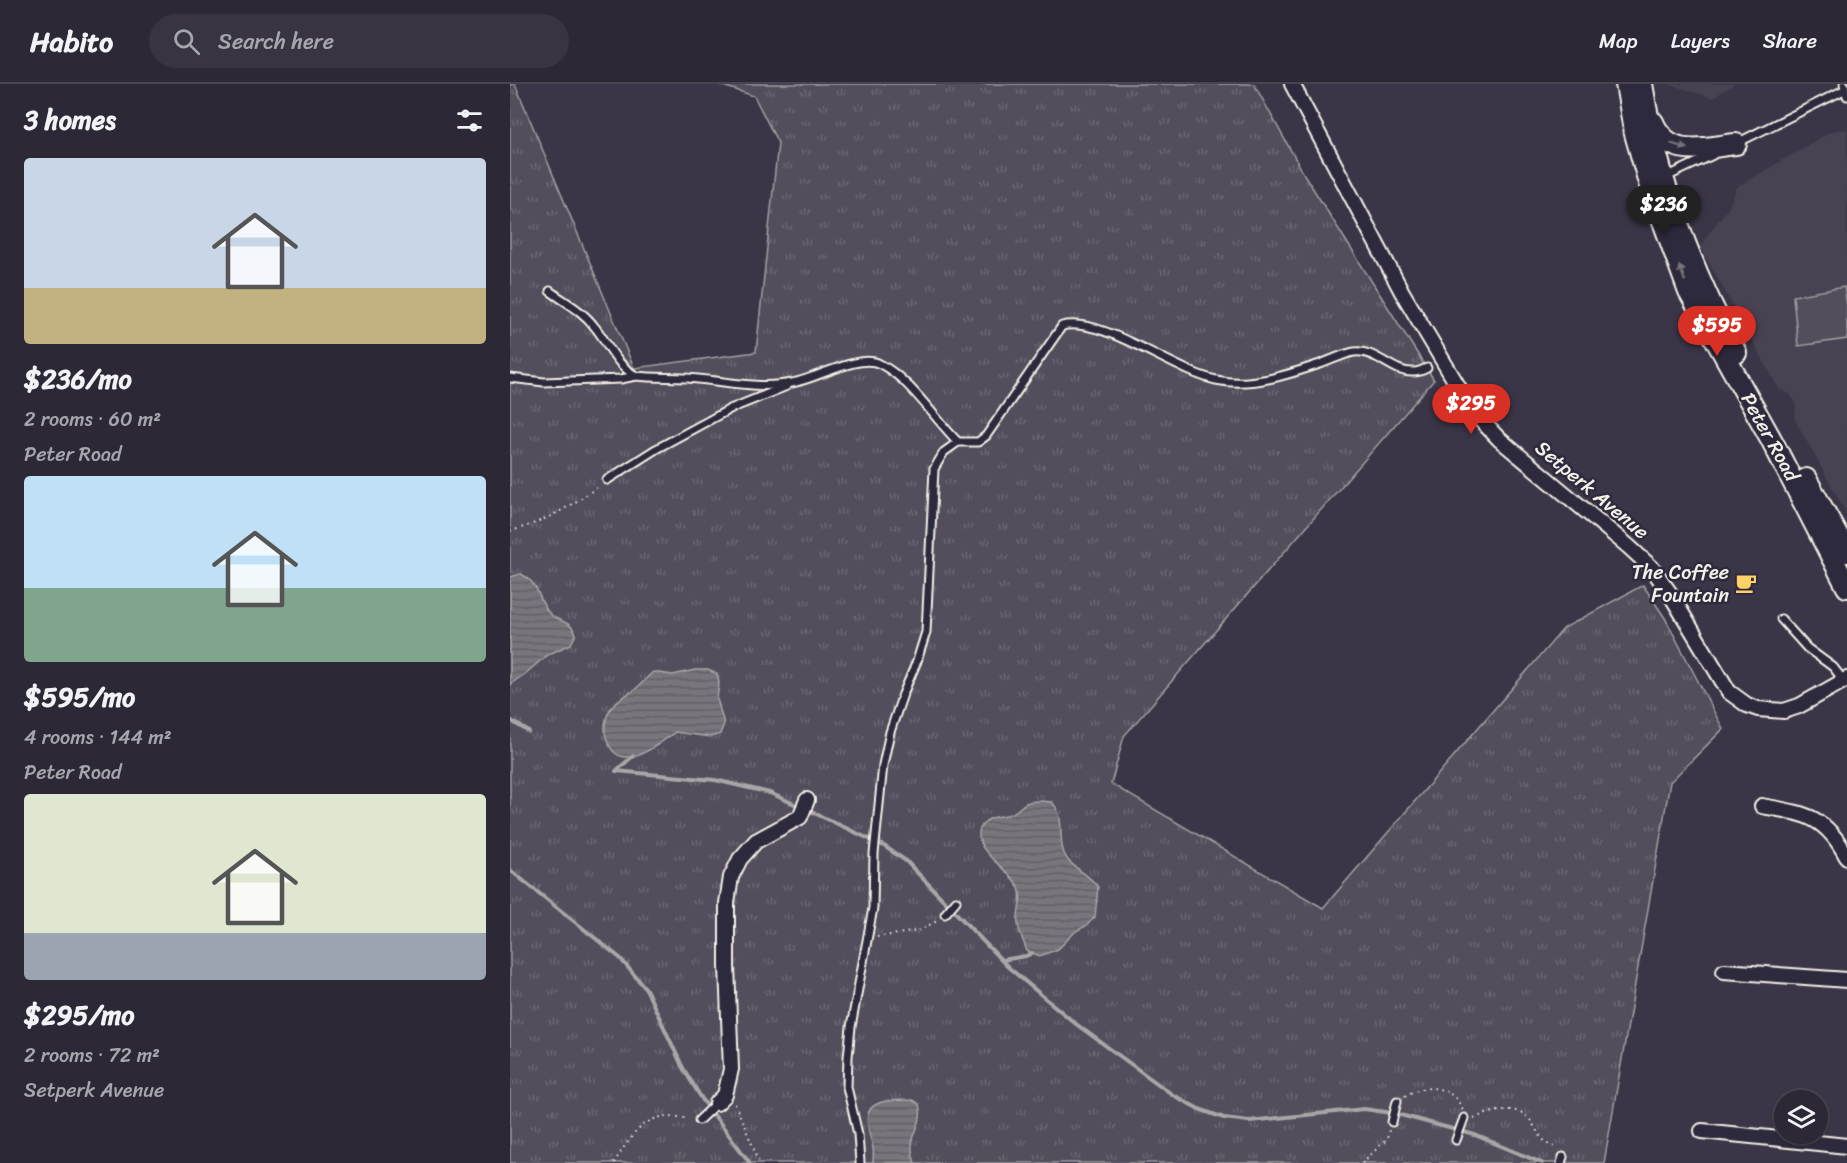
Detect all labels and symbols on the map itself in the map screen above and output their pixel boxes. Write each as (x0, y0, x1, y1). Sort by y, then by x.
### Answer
one-way arrow (1670, 142, 1688, 151)
pin: $236 (1628, 185, 1700, 236)
one-way arrow (1676, 264, 1686, 282)
pin: $595 (1681, 306, 1753, 357)
pin: $295 (1435, 384, 1507, 435)
street label: Peter Road (1731, 386, 1810, 489)
street label: Setperk Avenue (1527, 431, 1657, 549)
place label: The Coffee Fountain (1632, 555, 1729, 613)
cafe icon: The Coffee Fountain (1734, 571, 1758, 595)

